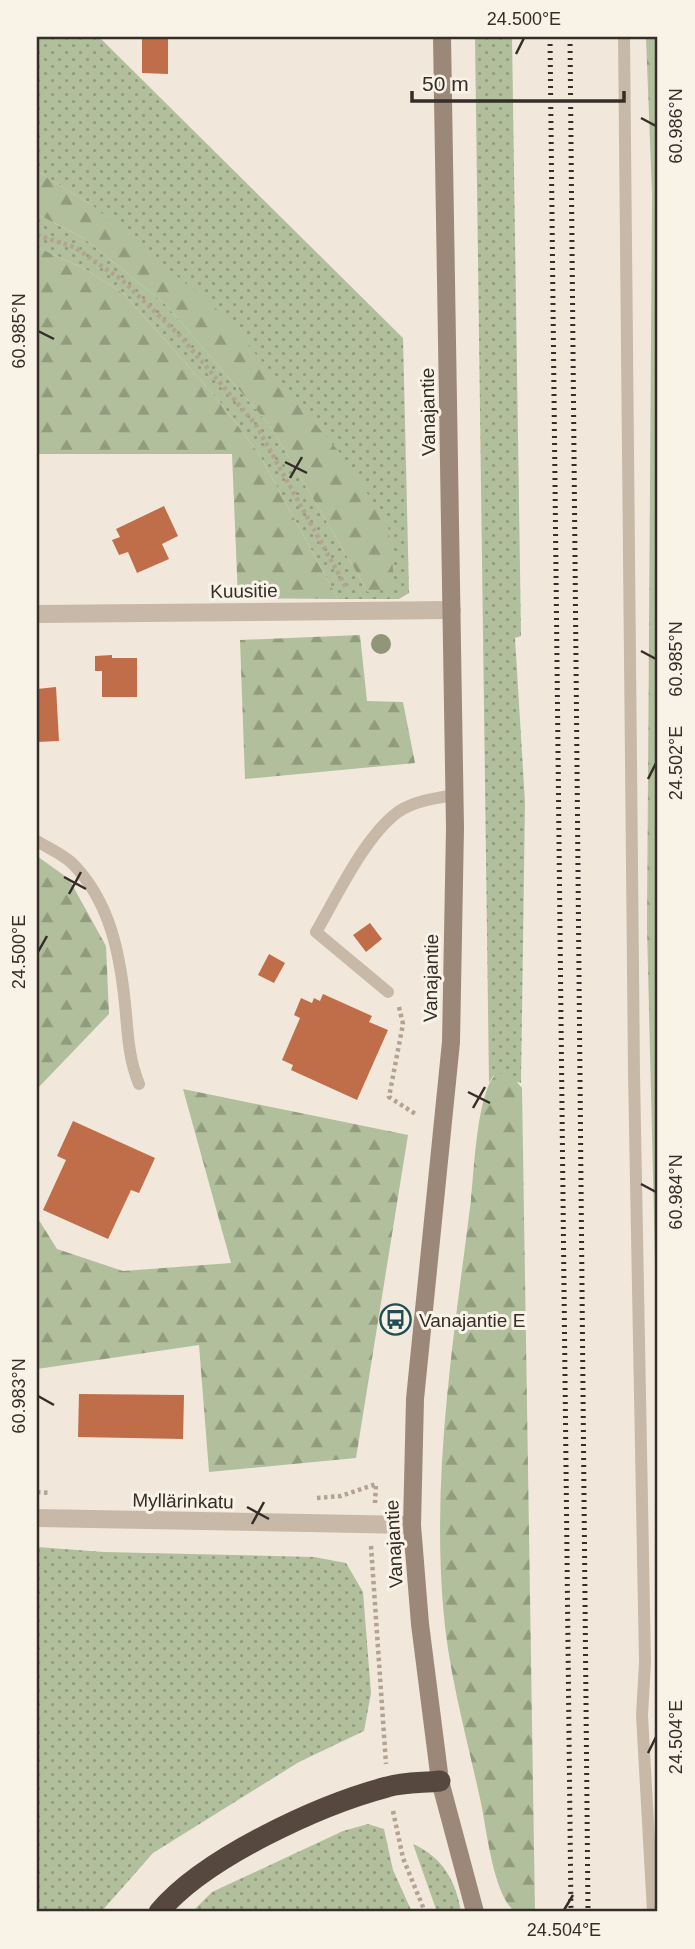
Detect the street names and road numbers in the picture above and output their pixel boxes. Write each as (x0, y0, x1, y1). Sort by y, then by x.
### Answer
street label: Vanajantie (417, 368, 439, 456)
street label: Kuusitie (210, 580, 278, 602)
street label: Vanajantie (420, 934, 442, 1022)
street label: Myllärinkatu (132, 1490, 234, 1512)
street label: Vanajantie (381, 1499, 407, 1589)

